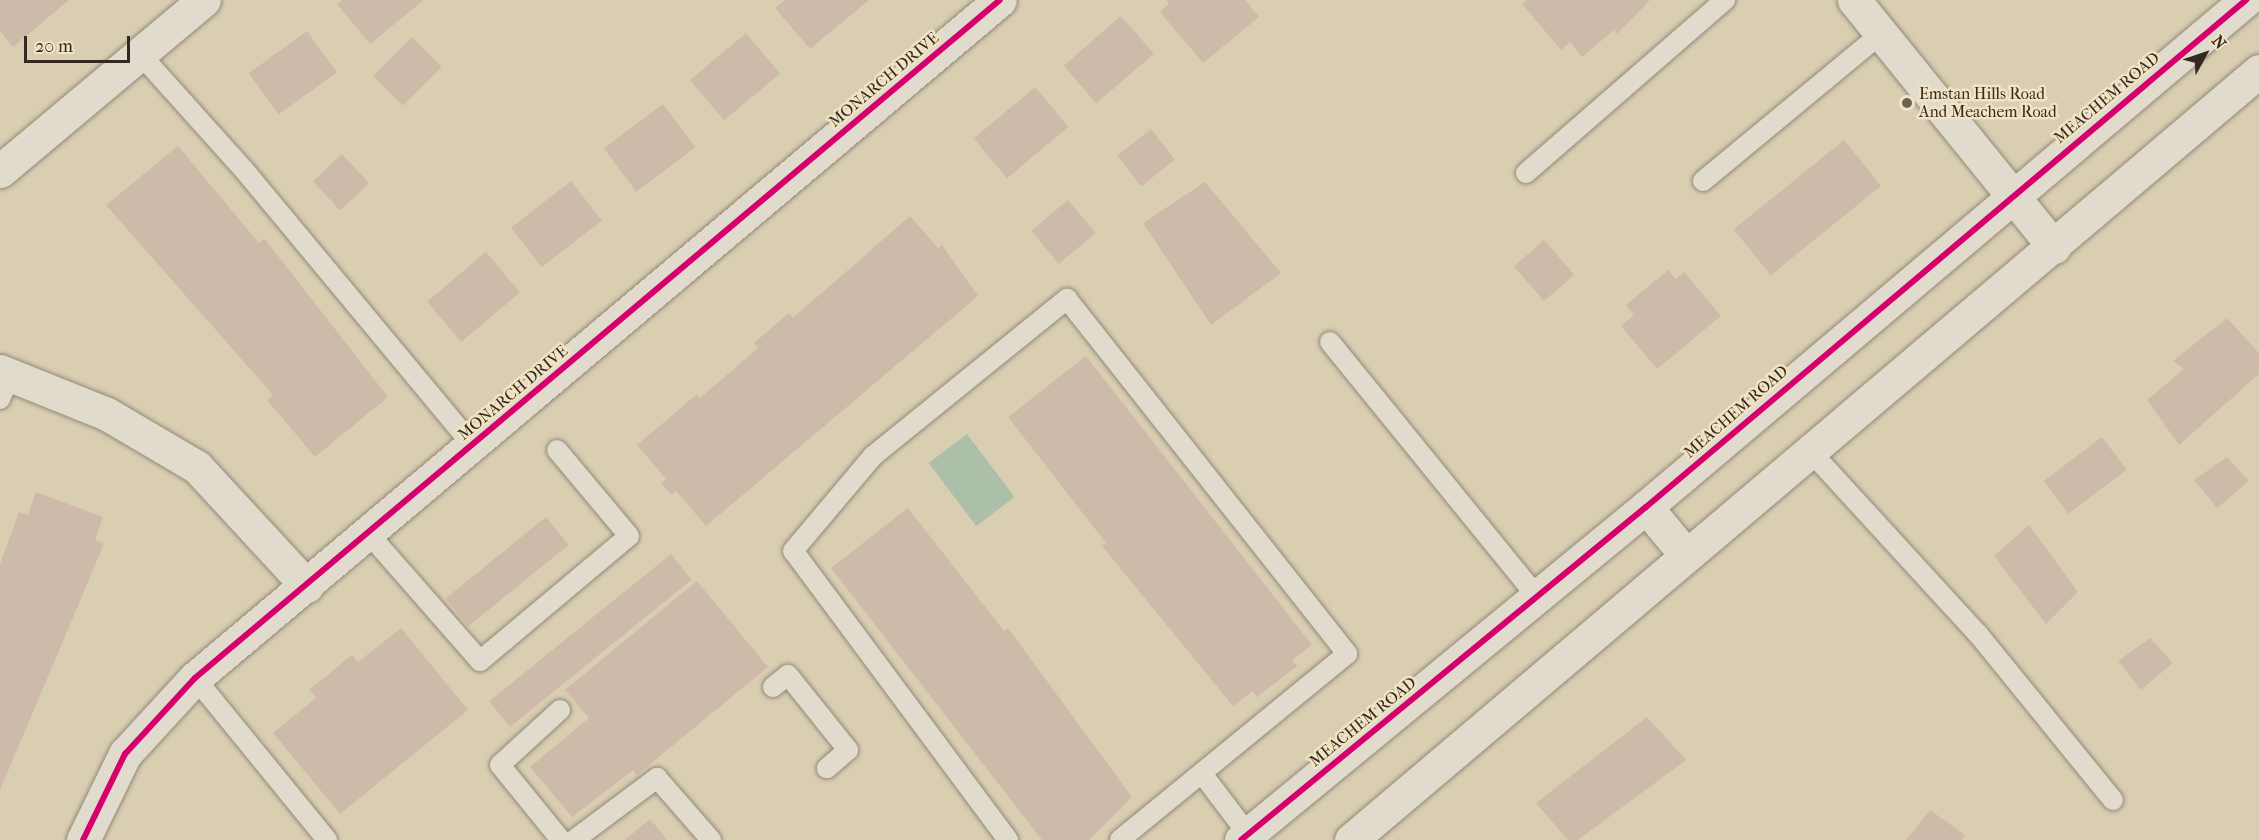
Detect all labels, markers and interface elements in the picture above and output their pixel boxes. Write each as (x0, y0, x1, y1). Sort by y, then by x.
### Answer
scale bar (27, 24, 134, 62)
north arrow (2175, 24, 2235, 84)
street label: MONARCH DRIVE (825, 29, 943, 131)
text: N (2208, 31, 2230, 53)
text: 20 m (35, 36, 73, 57)
street label: MEACHEM ROAD (2050, 48, 2164, 148)
place label: Emstan Hills Road And Meachem Road (1919, 84, 2057, 122)
marker: Emstan Hills Road And Meachem Road (1900, 96, 1914, 110)
street label: MONARCH DRIVE (454, 342, 572, 444)
street label: MEACHEM ROAD (1680, 362, 1792, 462)
street label: MEACHEM ROAD (1306, 673, 1420, 771)

